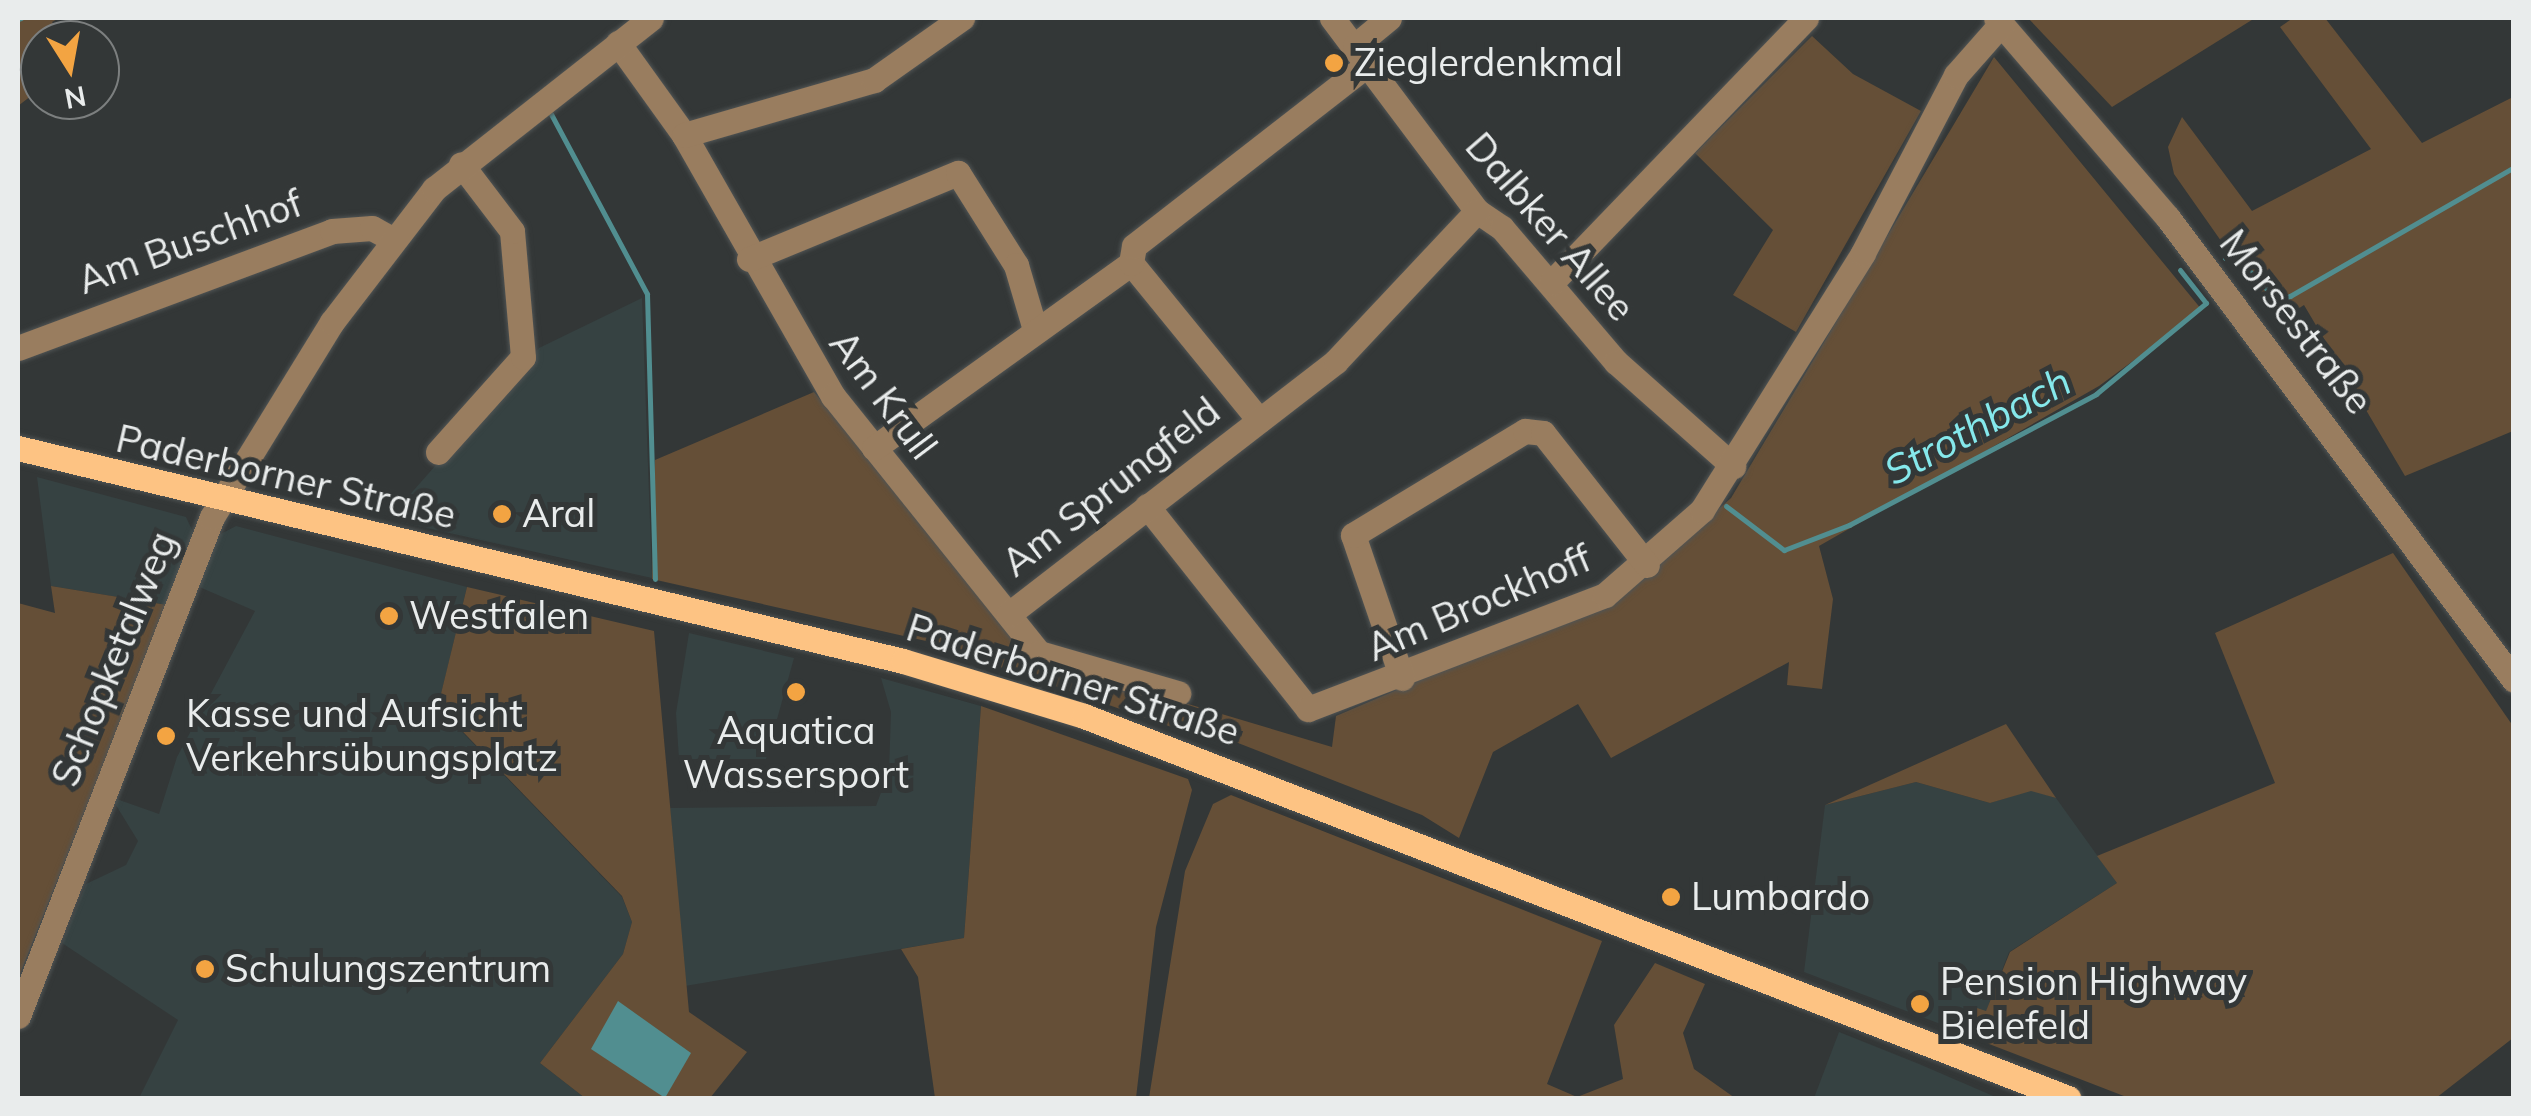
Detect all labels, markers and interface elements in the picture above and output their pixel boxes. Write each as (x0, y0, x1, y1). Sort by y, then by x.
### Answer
north arrow (20, 20, 120, 120)
place label: Zieglerdenkmal (1354, 40, 1623, 86)
marker: Zieglerdenkmal (1323, 52, 1345, 74)
text: N (62, 79, 89, 117)
street label: Dalbker Allee (1456, 124, 1644, 330)
street label: Am Buschhof (72, 180, 308, 304)
street label: Morsestraße (2210, 221, 2382, 423)
street label: Am Krull (820, 322, 946, 468)
water label: Strothbach (1875, 356, 2079, 494)
street label: Am Sprungfeld (993, 388, 1229, 586)
street label: Paderborner Straße (112, 416, 460, 538)
place label: Aral (522, 491, 595, 537)
marker: Aral (491, 503, 513, 525)
street label: Schopketalweg (42, 525, 186, 793)
street label: Am Brockhoff (1360, 535, 1598, 671)
place label: Westfalen (409, 593, 589, 639)
marker: Westfalen (378, 605, 400, 627)
street label: Paderborner Straße (901, 605, 1245, 755)
marker: Aquatica Wassersport (785, 681, 807, 703)
place label: Kasse und Aufsicht Verkehrsübungsplatz (186, 691, 558, 781)
place label: Aquatica Wassersport (683, 708, 909, 798)
marker: Kasse und Aufsicht Verkehrsübungsplatz (155, 725, 177, 747)
place label: Lumbardo (1691, 874, 1870, 920)
marker: Lumbardo (1660, 886, 1682, 908)
place label: Schulungszentrum (225, 946, 551, 992)
marker: Schulungszentrum (194, 958, 216, 980)
place label: Pension Highway Bielefeld (1940, 959, 2247, 1048)
marker: Pension Highway Bielefeld (1909, 993, 1931, 1015)

